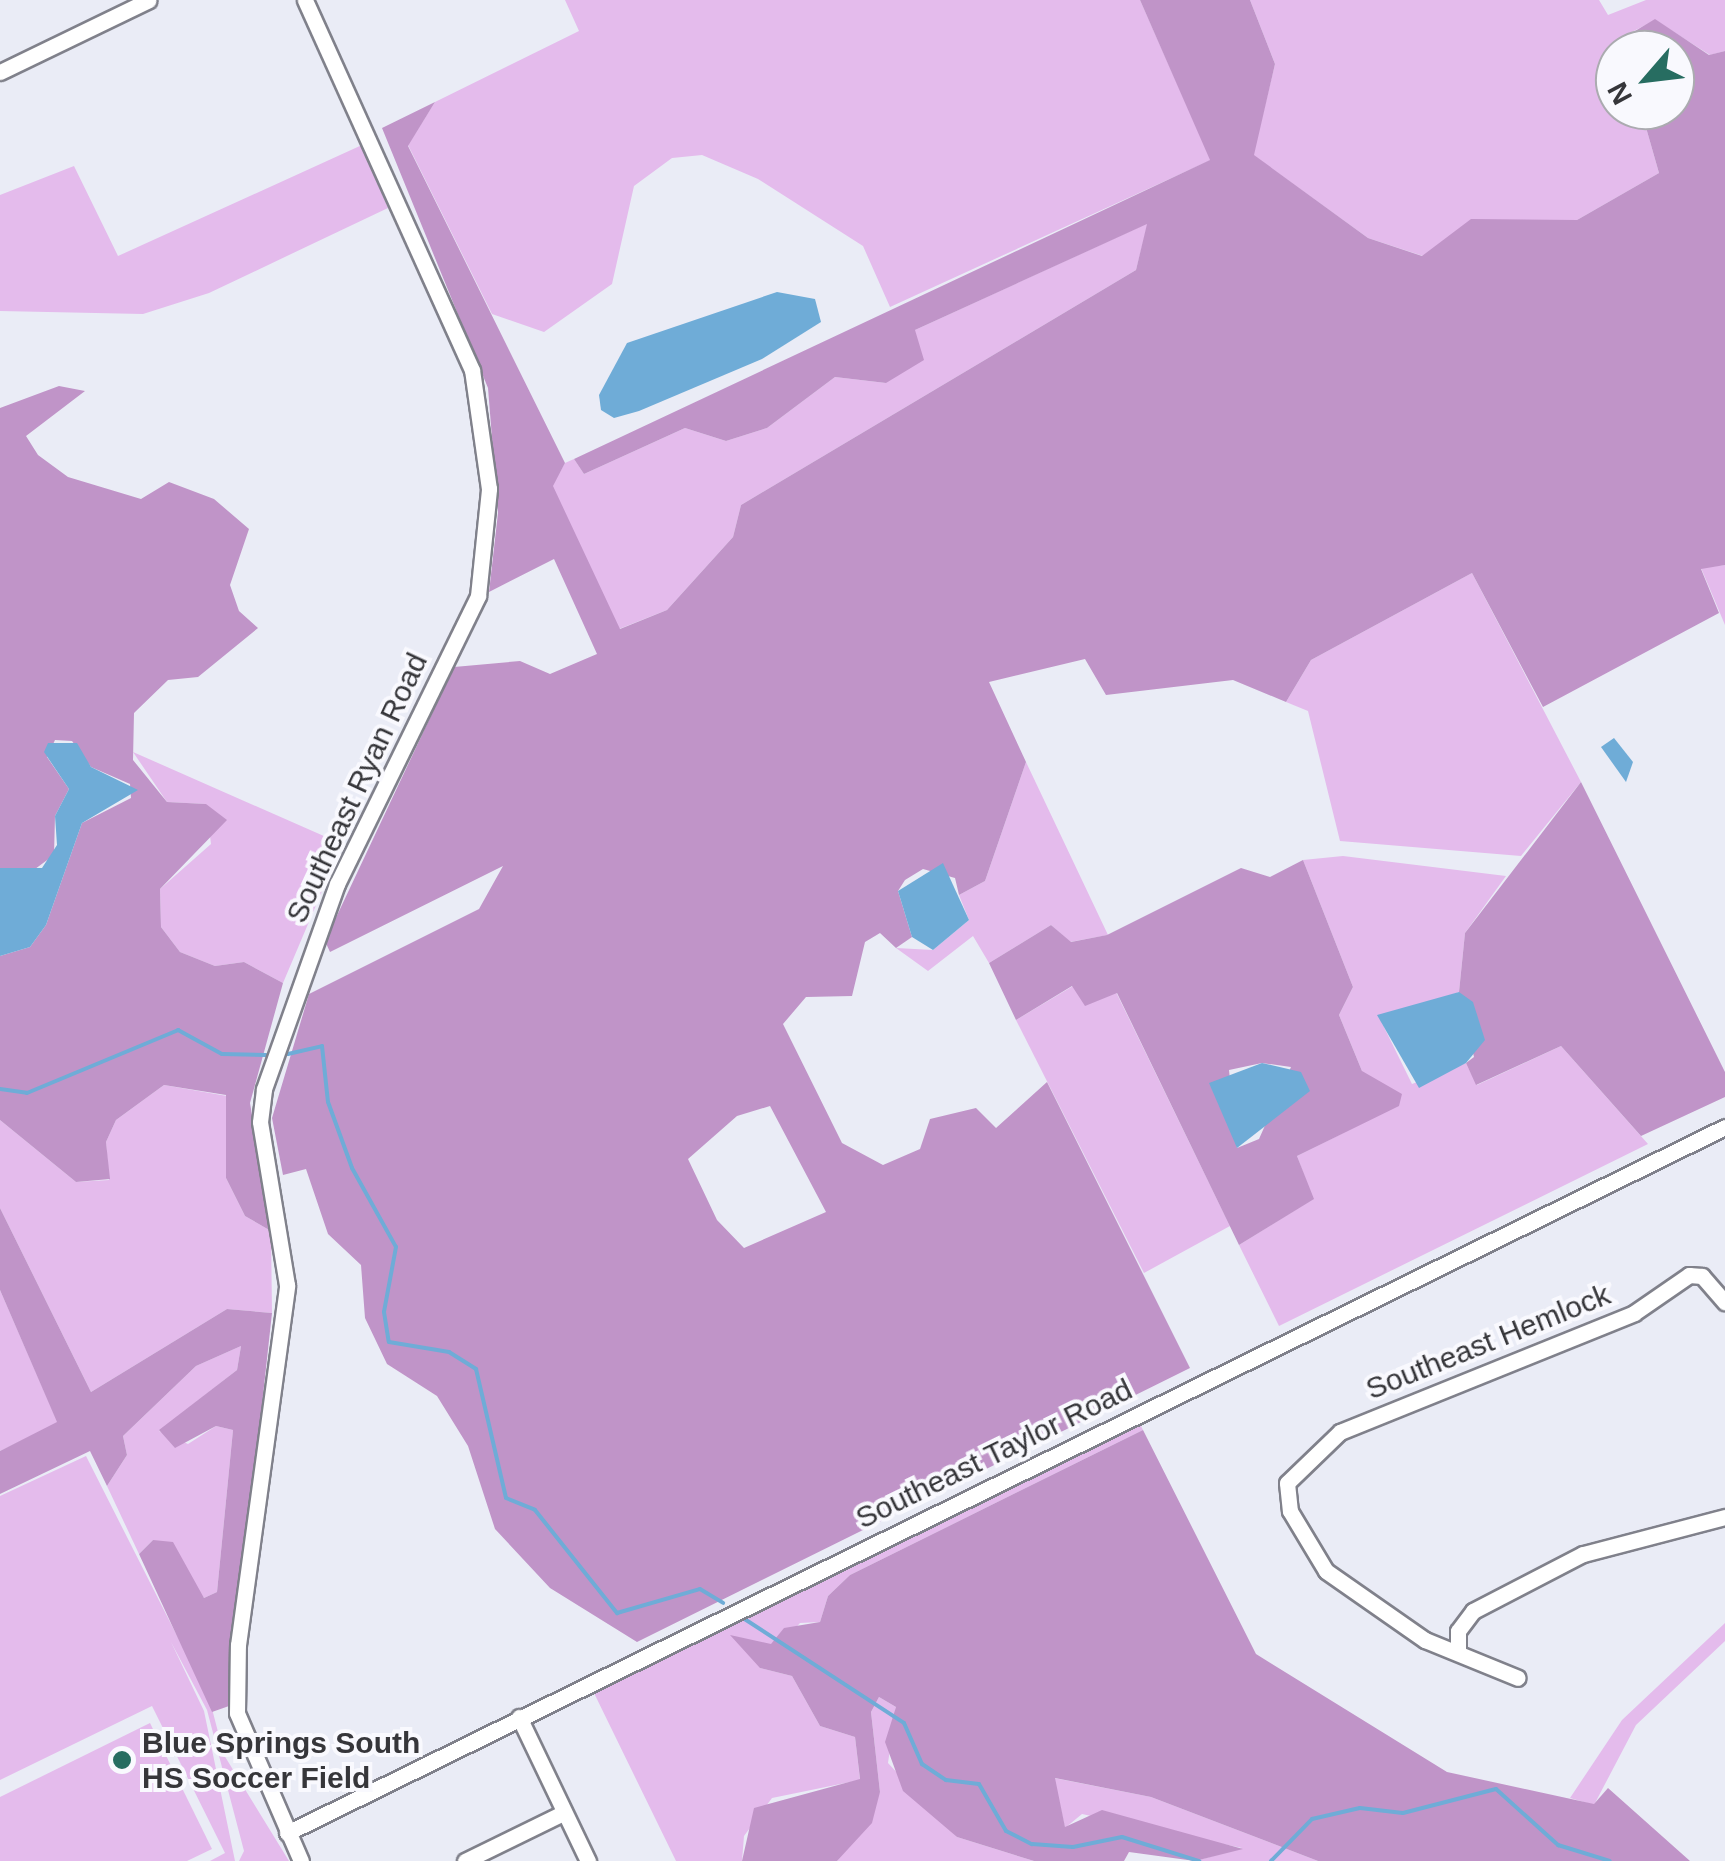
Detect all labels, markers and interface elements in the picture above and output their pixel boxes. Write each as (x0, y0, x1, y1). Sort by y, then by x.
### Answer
north arrow (1595, 30, 1695, 130)
text: N (1601, 77, 1638, 110)
street label: Southeast Ryan Road (279, 647, 435, 929)
street label: Southeast Hemlock (1361, 1277, 1615, 1407)
street label: Southeast Taylor Road (850, 1371, 1138, 1537)
place label: Blue Springs South HS Soccer Field (142, 1725, 420, 1796)
marker: Blue Springs South HS Soccer Field (111, 1749, 133, 1771)

